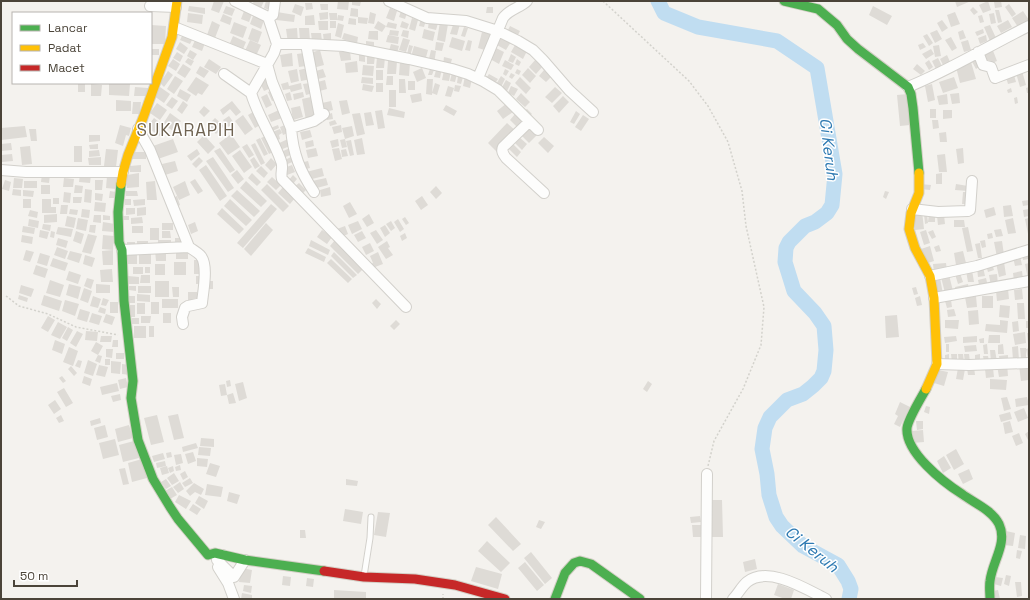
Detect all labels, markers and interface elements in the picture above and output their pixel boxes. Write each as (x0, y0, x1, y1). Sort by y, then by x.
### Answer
legend (12, 12, 152, 84)
text: Lancar (48, 20, 88, 36)
text: Padat (48, 40, 82, 56)
text: Macet (48, 60, 85, 76)
water label: Ci Keruh (815, 117, 843, 183)
district label: SUKARAPIH (137, 119, 235, 141)
water label: Ci Keruh (781, 521, 844, 578)
scale bar (14, 562, 77, 588)
text: 50 m (20, 568, 48, 584)

